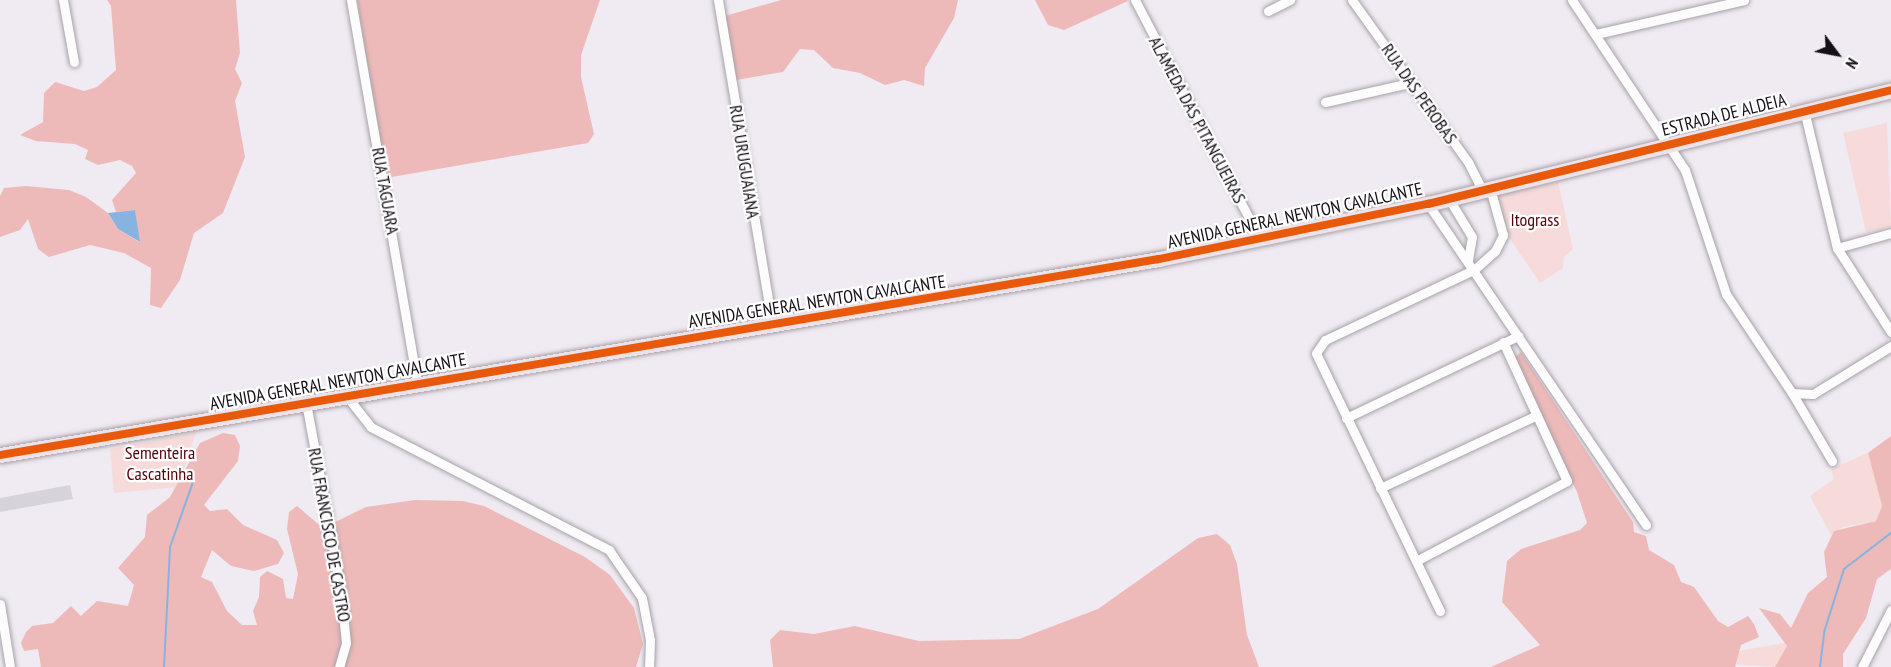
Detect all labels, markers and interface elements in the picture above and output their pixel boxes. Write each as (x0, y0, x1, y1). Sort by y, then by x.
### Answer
north arrow (1807, 24, 1867, 84)
street label: ALAMEDA DAS PITANGUEIRAS (1144, 33, 1250, 207)
street label: RUA DAS PEROBAS (1376, 39, 1462, 149)
text: N (1841, 55, 1863, 72)
street label: ESTRADA DE ALDEIA (1659, 89, 1789, 141)
street label: RUA URUGUAIANA (724, 103, 764, 221)
street label: RUA TAGUARA (367, 145, 403, 237)
street label: AVENIDA GENERAL NEWTON CAVALCANTE (1165, 178, 1425, 254)
park label: Itograss (1511, 209, 1559, 231)
street label: AVENIDA GENERAL NEWTON CAVALCANTE (686, 271, 948, 333)
street label: AVENIDA GENERAL NEWTON CAVALCANTE (207, 349, 469, 415)
park label: Sementeira Cascatinha (125, 443, 195, 486)
street label: RUA FRANCISCO DE CASTRO (303, 446, 355, 624)

